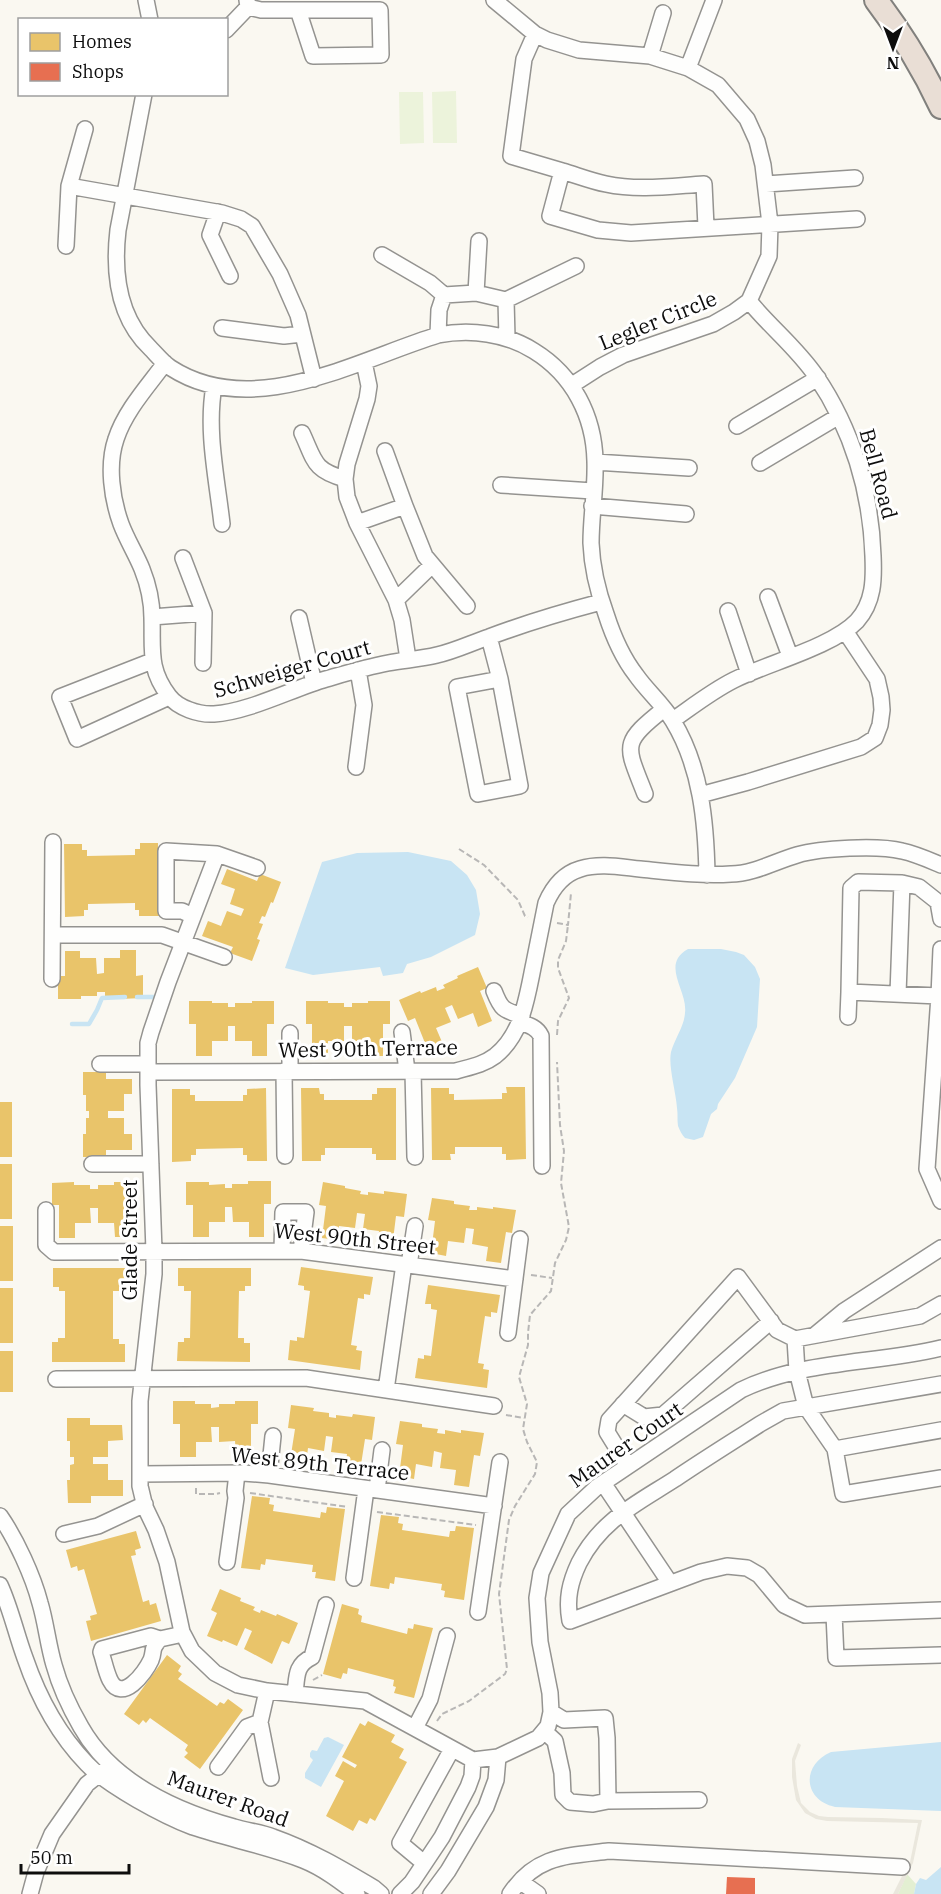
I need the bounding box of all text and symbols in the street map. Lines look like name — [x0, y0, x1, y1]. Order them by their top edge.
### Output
legend — [18, 18, 228, 96]
north arrow — [863, 18, 923, 78]
text: Homes — [72, 30, 132, 53]
text: N — [887, 53, 899, 73]
text: Shops — [72, 60, 124, 83]
street label: Legler Circle — [595, 284, 721, 356]
street label: Bell Road — [853, 425, 905, 522]
street label: Schweiger Court — [210, 632, 373, 704]
street label: West 90th Terrace — [278, 1032, 458, 1064]
street label: Glade Street — [115, 1180, 143, 1300]
street label: West 90th Street — [273, 1216, 437, 1260]
street label: Maurer Court — [563, 1395, 688, 1494]
street label: West 89th Terrace — [229, 1440, 411, 1486]
street label: Maurer Road — [164, 1763, 293, 1833]
scale bar — [21, 1837, 129, 1875]
text: 50 m — [30, 1846, 73, 1869]

